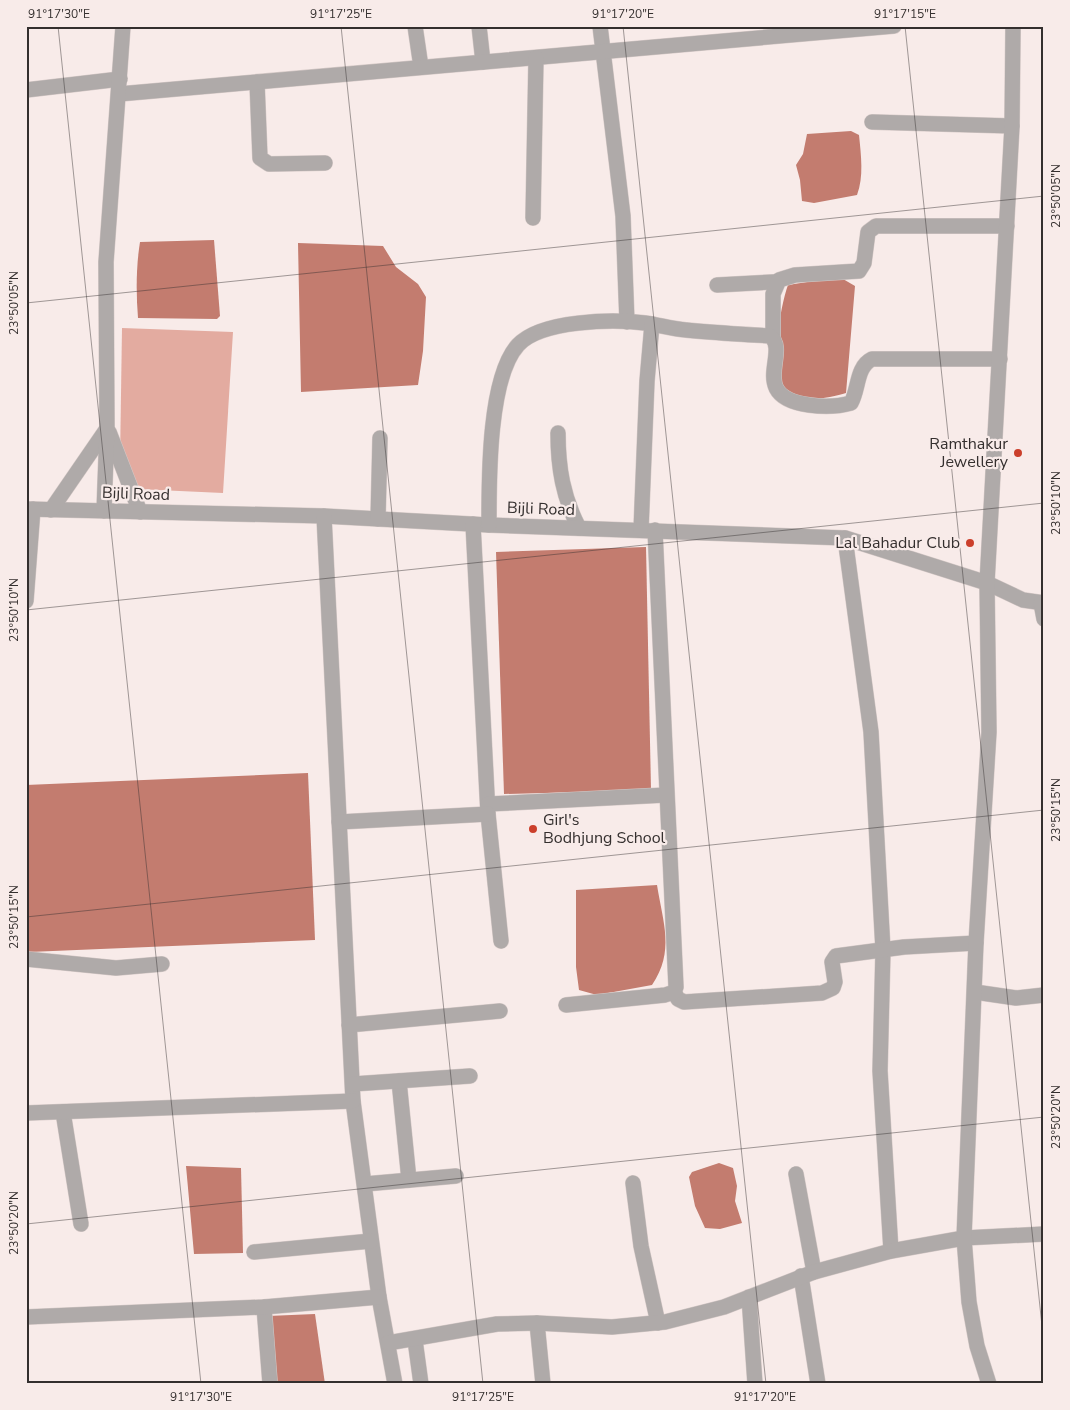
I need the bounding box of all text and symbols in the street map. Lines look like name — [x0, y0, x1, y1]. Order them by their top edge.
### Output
text: 91°17'30"E — [28, 6, 90, 22]
text: 91°17'25"E — [310, 6, 372, 22]
text: 91°17'20"E — [592, 6, 654, 22]
text: 91°17'15"E — [874, 6, 936, 22]
text: 23°50'05"N — [1048, 164, 1064, 228]
text: 23°50'05"N — [6, 271, 22, 335]
place label: Ramthakur Jewellery — [929, 433, 1009, 473]
marker: Ramthakur Jewellery — [1012, 447, 1024, 459]
text: 23°50'10"N — [1048, 471, 1064, 535]
street label: Bijli Road — [102, 482, 170, 506]
street label: Bijli Road — [507, 497, 575, 521]
place label: Lal Bahadur Club — [835, 532, 960, 554]
marker: Lal Bahadur Club — [964, 537, 976, 549]
text: 23°50'10"N — [6, 578, 22, 642]
text: 23°50'15"N — [1048, 778, 1064, 842]
place label: Girl's Bodhjung School — [543, 809, 666, 849]
marker: Girl's Bodhjung School — [527, 823, 539, 835]
text: 23°50'15"N — [6, 885, 22, 949]
text: 23°50'20"N — [1048, 1085, 1064, 1149]
text: 23°50'20"N — [6, 1191, 22, 1255]
text: 91°17'30"E — [170, 1389, 232, 1405]
text: 91°17'25"E — [452, 1389, 514, 1405]
text: 91°17'20"E — [734, 1389, 796, 1405]

